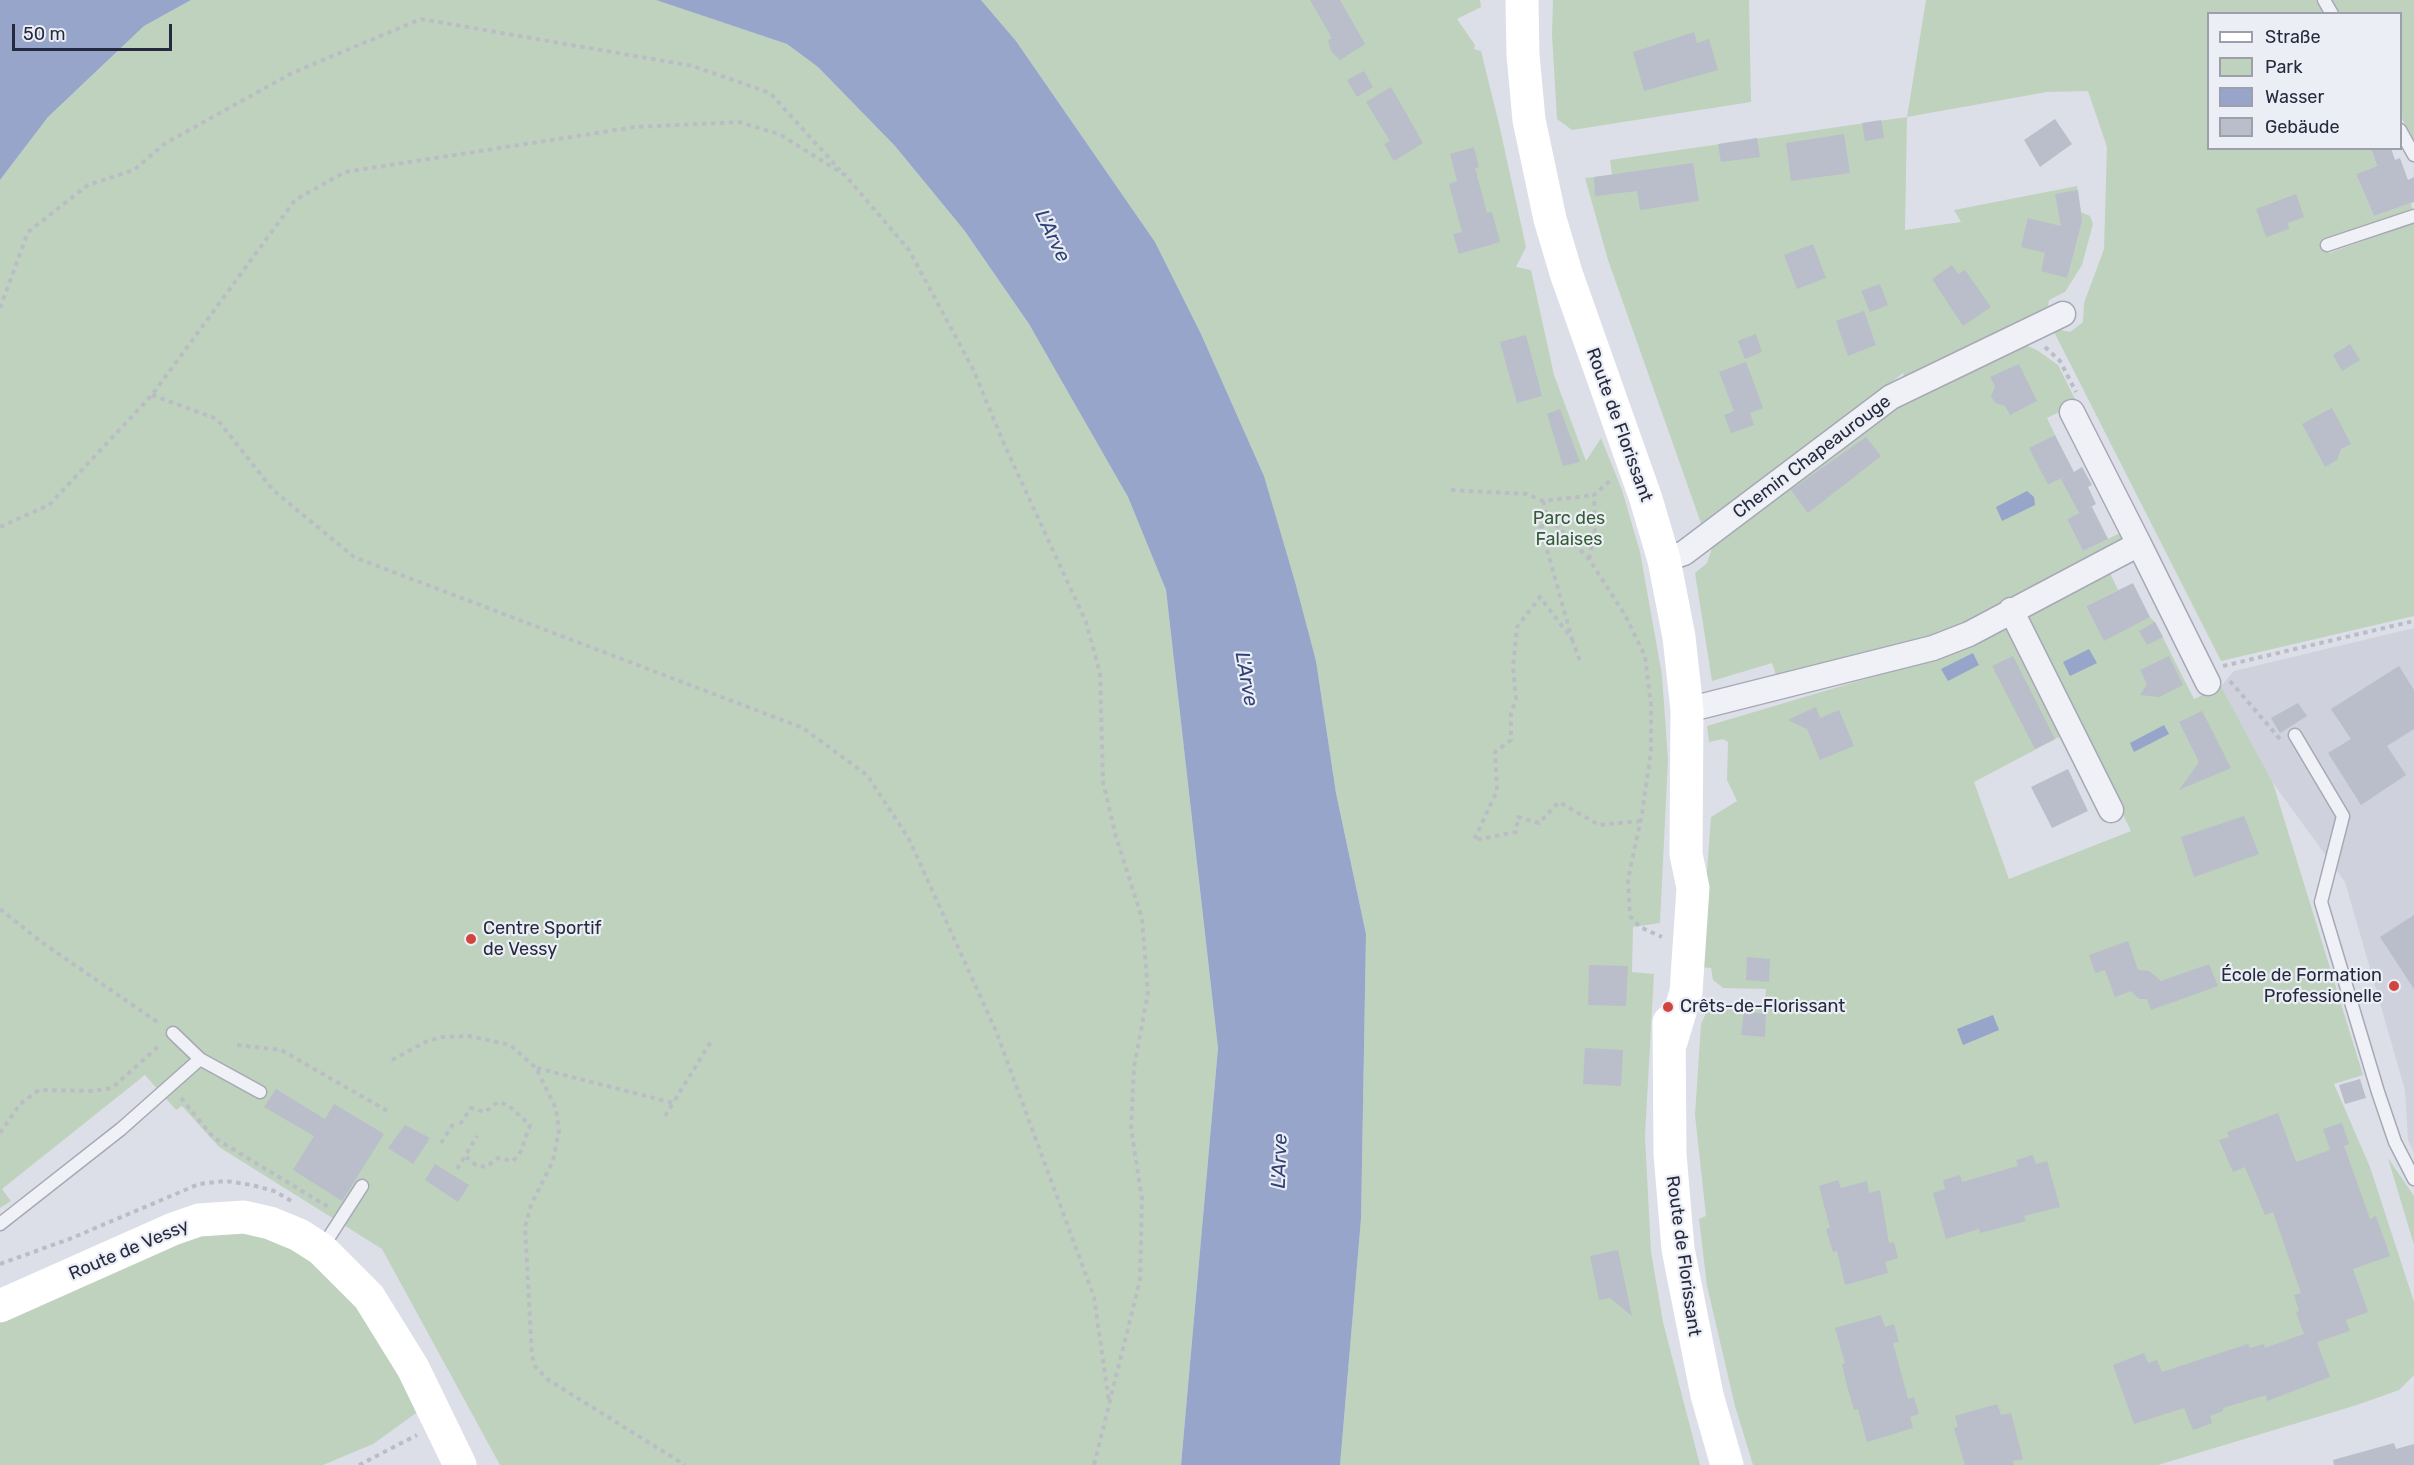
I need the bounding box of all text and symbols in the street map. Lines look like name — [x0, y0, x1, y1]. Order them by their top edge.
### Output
scale bar — [15, 12, 176, 50]
legend — [2207, 12, 2402, 150]
text: 50 m — [23, 23, 66, 45]
text: Straße — [2265, 26, 2321, 48]
text: Park — [2265, 56, 2302, 78]
text: Wasser — [2265, 86, 2324, 108]
text: Gebäude — [2265, 116, 2340, 138]
water label: L'Arve — [1029, 206, 1075, 266]
street label: Route de Florissant — [1581, 345, 1657, 505]
street label: Chemin Chapeaurouge — [1729, 391, 1895, 523]
park label: Parc des Falaises — [1533, 508, 1605, 550]
water label: L'Arve — [1229, 650, 1263, 708]
place label: Centre Sportif de Vessy — [483, 918, 601, 960]
marker: Centre Sportif de Vessy — [464, 932, 478, 946]
place label: École de Formation Professionelle — [2221, 965, 2382, 1008]
marker: École de Formation Professionelle — [2387, 979, 2401, 993]
place label: Crêts-de-Florissant — [1680, 996, 1845, 1018]
marker: Crêts-de-Florissant — [1661, 1000, 1675, 1014]
water label: L'Arve — [1267, 1133, 1293, 1189]
street label: Route de Florissant — [1661, 1174, 1705, 1338]
street label: Route de Vessy — [66, 1215, 192, 1285]

